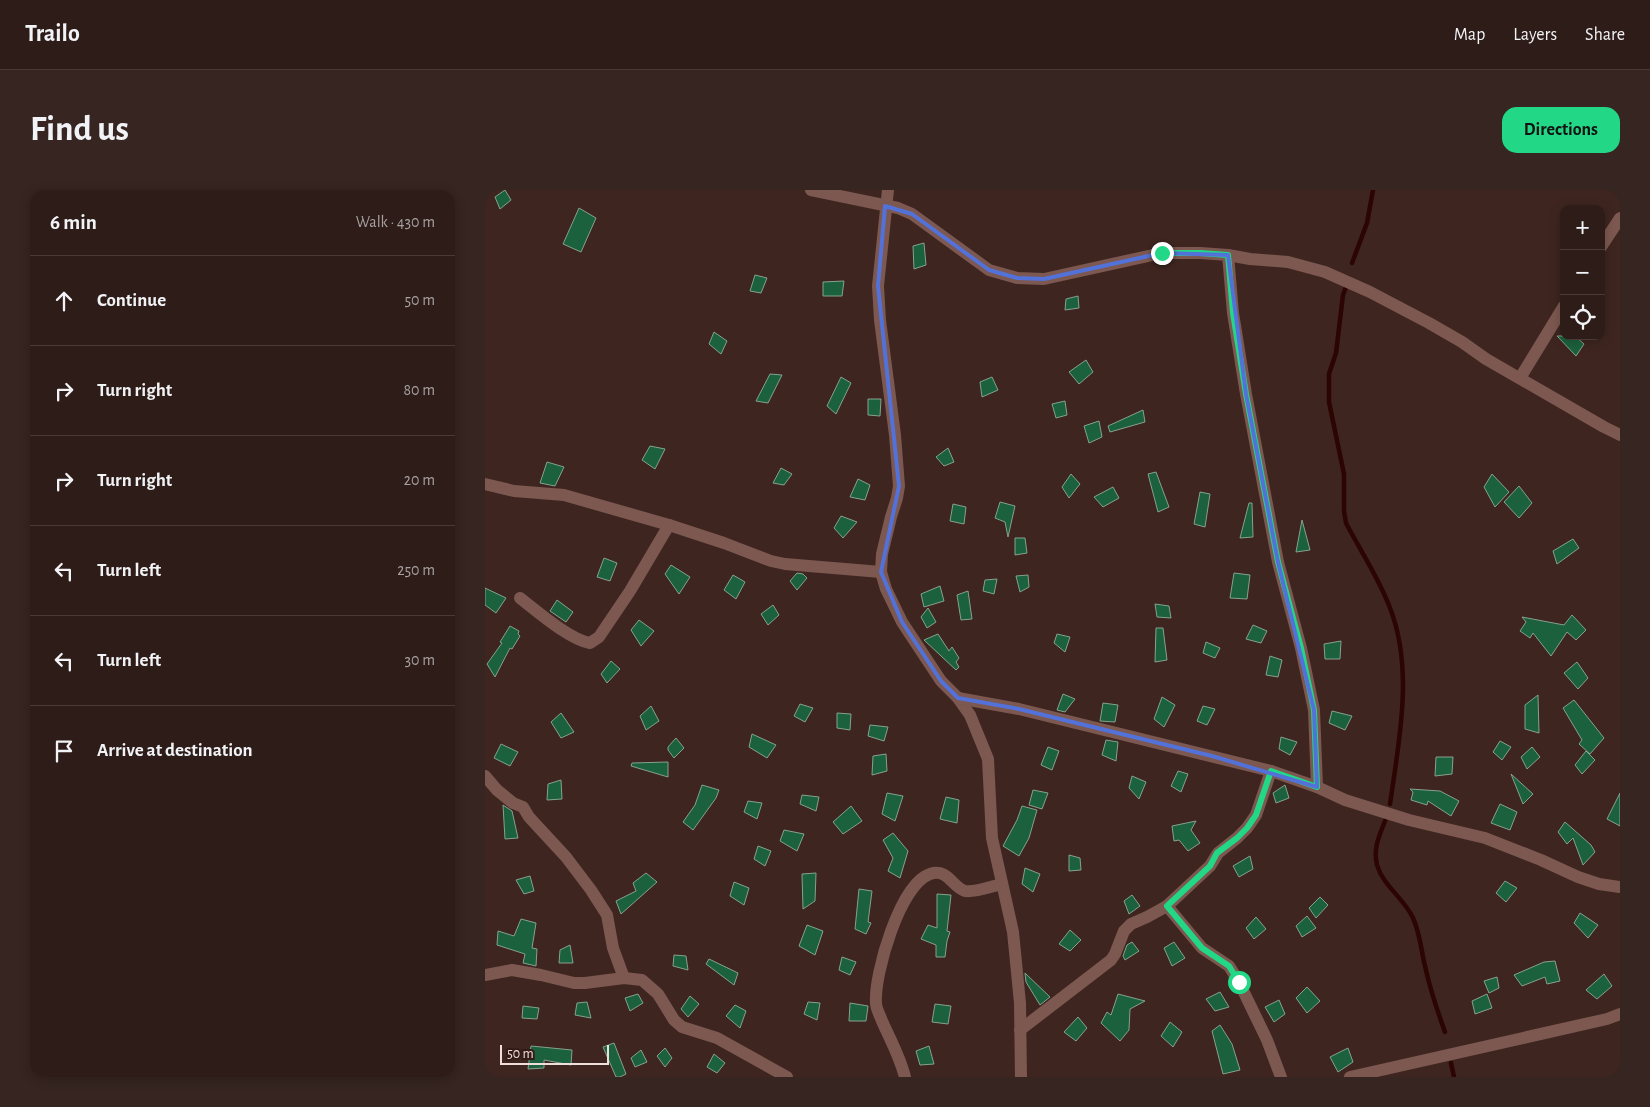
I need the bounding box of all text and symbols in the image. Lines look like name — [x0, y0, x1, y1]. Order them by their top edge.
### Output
text: Trailo — [25, 22, 80, 46]
text: Map — [1454, 26, 1485, 44]
text: Layers — [1513, 26, 1557, 44]
text: Share — [1585, 26, 1625, 44]
button: Directions — [1502, 107, 1620, 153]
text: Find us — [30, 112, 129, 147]
map controls — [1560, 205, 1605, 340]
button: + — [1560, 205, 1605, 250]
text: 6 min — [50, 212, 97, 233]
text: Walk · 430 m — [356, 214, 435, 230]
route end — [1151, 242, 1174, 265]
button: − — [1560, 250, 1605, 295]
icon: ahead — [50, 287, 78, 315]
text: Continue — [97, 291, 166, 310]
text: 50 m — [404, 292, 435, 308]
button: locate — [1560, 295, 1605, 340]
icon: right — [50, 377, 78, 405]
text: Turn right — [97, 381, 172, 400]
text: 80 m — [404, 382, 435, 398]
icon: right — [50, 467, 78, 495]
text: Turn right — [97, 471, 172, 490]
text: 20 m — [404, 472, 435, 488]
icon: left — [50, 557, 78, 585]
text: Turn left — [97, 561, 161, 580]
text: 250 m — [397, 562, 435, 578]
icon: left — [50, 647, 78, 675]
text: Turn left — [97, 651, 161, 670]
text: 30 m — [405, 652, 435, 668]
icon: arrive — [50, 737, 78, 765]
text: Arrive at destination — [97, 741, 253, 760]
route start — [1228, 971, 1251, 994]
scale bar — [500, 1042, 609, 1065]
text: 50 m — [507, 1047, 534, 1061]

